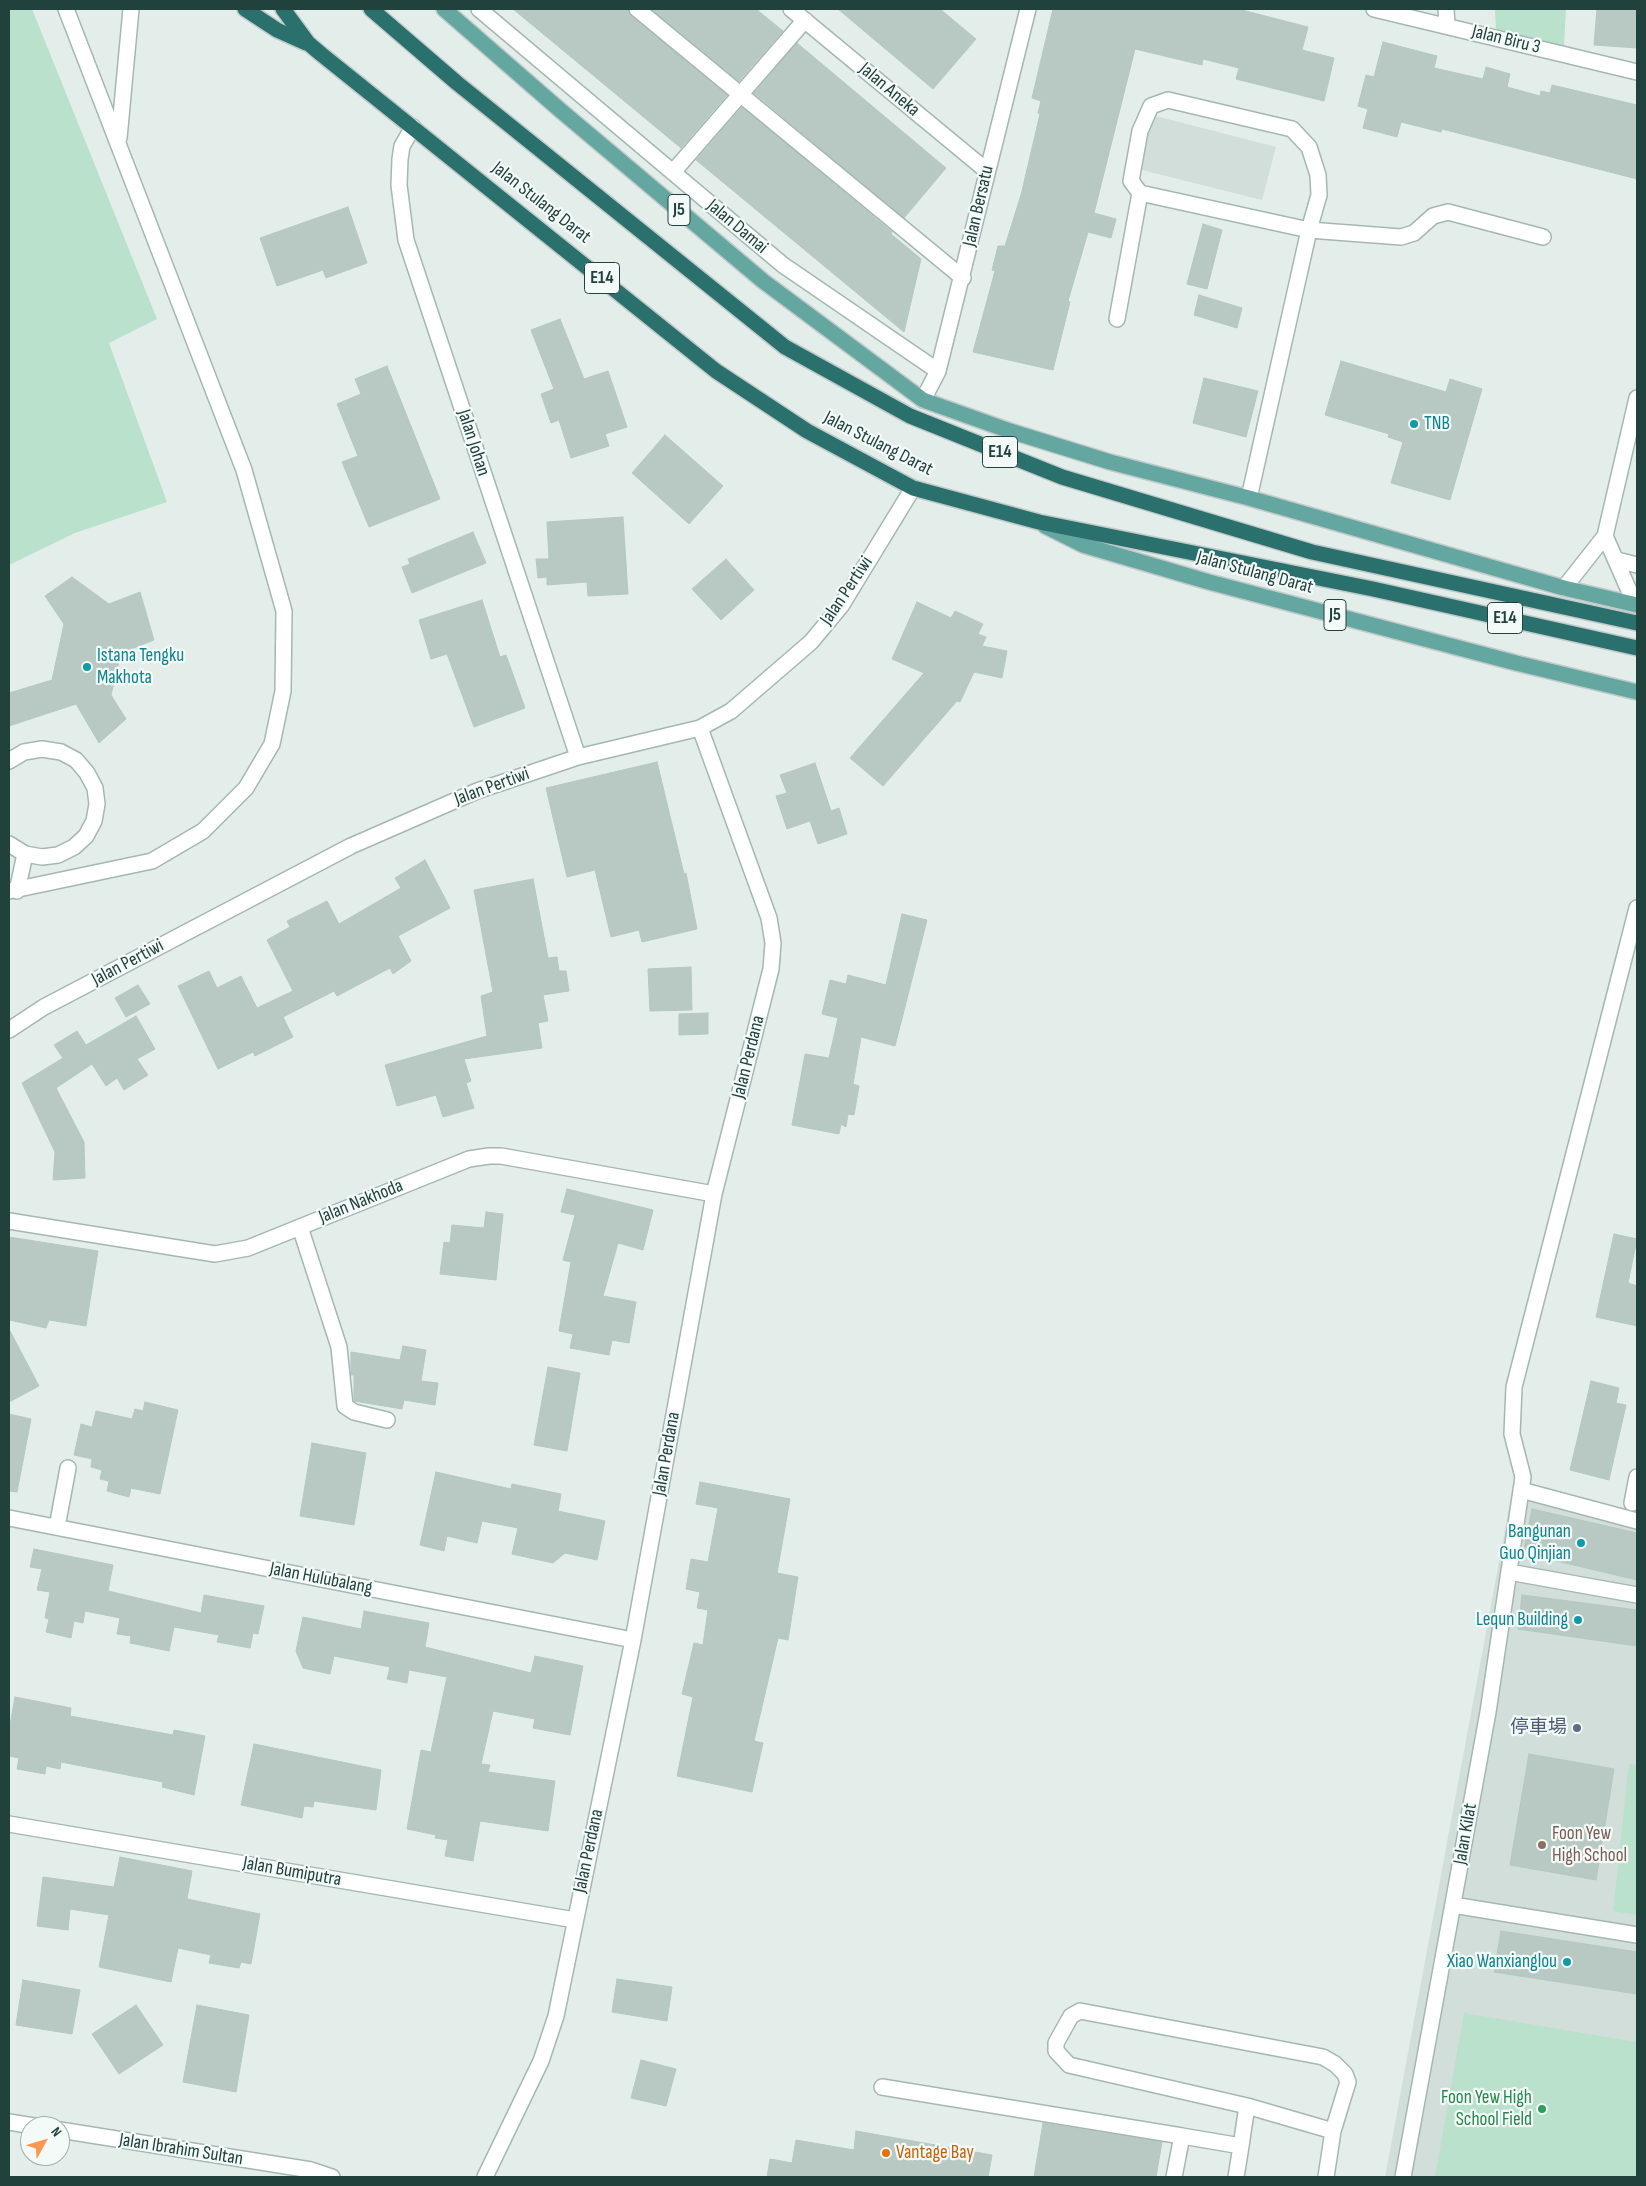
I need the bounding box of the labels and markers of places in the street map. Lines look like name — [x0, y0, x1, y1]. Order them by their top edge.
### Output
place label: TNB — [1424, 413, 1450, 435]
marker: TNB — [1408, 418, 1420, 430]
place label: Istana Tengku Makhota — [97, 645, 184, 689]
marker: Istana Tengku Makhota — [81, 661, 93, 673]
place label: Bangunan Guo Qinjian — [1499, 1521, 1571, 1565]
marker: Bangunan Guo Qinjian — [1575, 1537, 1587, 1549]
place label: Lequn Building — [1476, 1609, 1568, 1631]
marker: Lequn Building — [1572, 1614, 1584, 1626]
place label: 停車場 — [1510, 1717, 1567, 1739]
marker: 停車場 — [1571, 1722, 1583, 1734]
place label: Foon Yew High School — [1552, 1823, 1627, 1867]
marker: Foon Yew High School — [1536, 1839, 1548, 1851]
place label: Xiao Wanxianglou — [1447, 1951, 1557, 1973]
marker: Xiao Wanxianglou — [1561, 1956, 1573, 1968]
place label: Foon Yew High School Field — [1441, 2087, 1532, 2131]
marker: Foon Yew High School Field — [1536, 2103, 1548, 2115]
place label: Vantage Bay — [896, 2142, 974, 2164]
marker: Vantage Bay — [880, 2147, 892, 2159]

